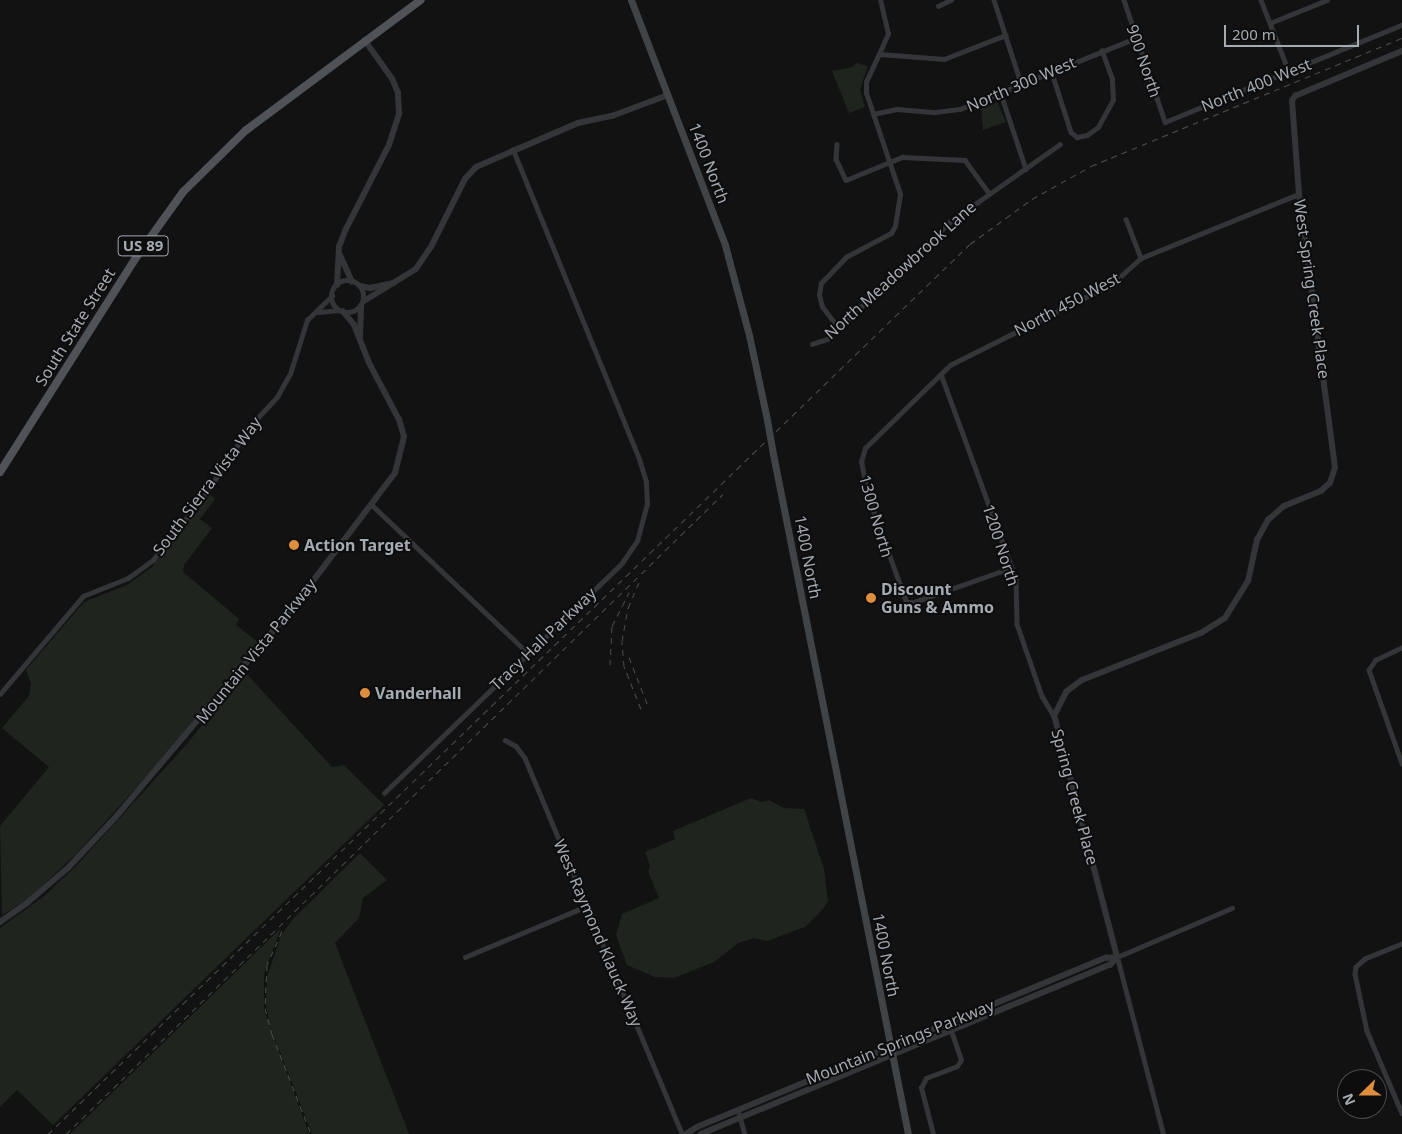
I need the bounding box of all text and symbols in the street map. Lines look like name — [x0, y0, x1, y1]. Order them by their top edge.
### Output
scale bar — [1227, 15, 1362, 47]
street label: 900 North — [1123, 22, 1165, 100]
text: 200 m — [1232, 24, 1276, 44]
street label: North 300 West — [963, 52, 1079, 116]
street label: North 400 West — [1198, 54, 1314, 116]
street label: 1400 North — [685, 120, 733, 206]
street label: North Meadowbrook Lane — [820, 197, 980, 343]
street label: West Spring Creek Place — [1290, 198, 1334, 380]
road number: US 89 — [117, 234, 169, 258]
street label: South State Street — [31, 265, 119, 389]
street label: North 450 West — [1011, 268, 1123, 340]
street label: South Sierra Vista Way — [149, 413, 265, 559]
street label: 1300 North — [855, 473, 897, 559]
street label: 1200 North — [979, 502, 1023, 588]
street label: 1400 North — [790, 514, 826, 600]
place label: Action Target — [304, 535, 411, 555]
marker: Action Target — [288, 539, 300, 551]
street label: Mountain Vista Parkway — [192, 575, 320, 727]
place label: Discount Guns & Ammo — [881, 579, 994, 617]
street label: Tracy Hall Parkway — [486, 583, 600, 695]
marker: Discount Guns & Ammo — [865, 592, 877, 604]
place label: Vanderhall — [375, 683, 461, 703]
marker: Vanderhall — [359, 687, 371, 699]
street label: Spring Creek Place — [1048, 727, 1102, 867]
street label: West Raymond Klauck Way — [550, 836, 646, 1030]
street label: 1400 North — [868, 912, 904, 998]
street label: Mountain Springs Parkway — [803, 995, 997, 1089]
north arrow — [1337, 1069, 1387, 1119]
text: N — [1338, 1091, 1360, 1108]

